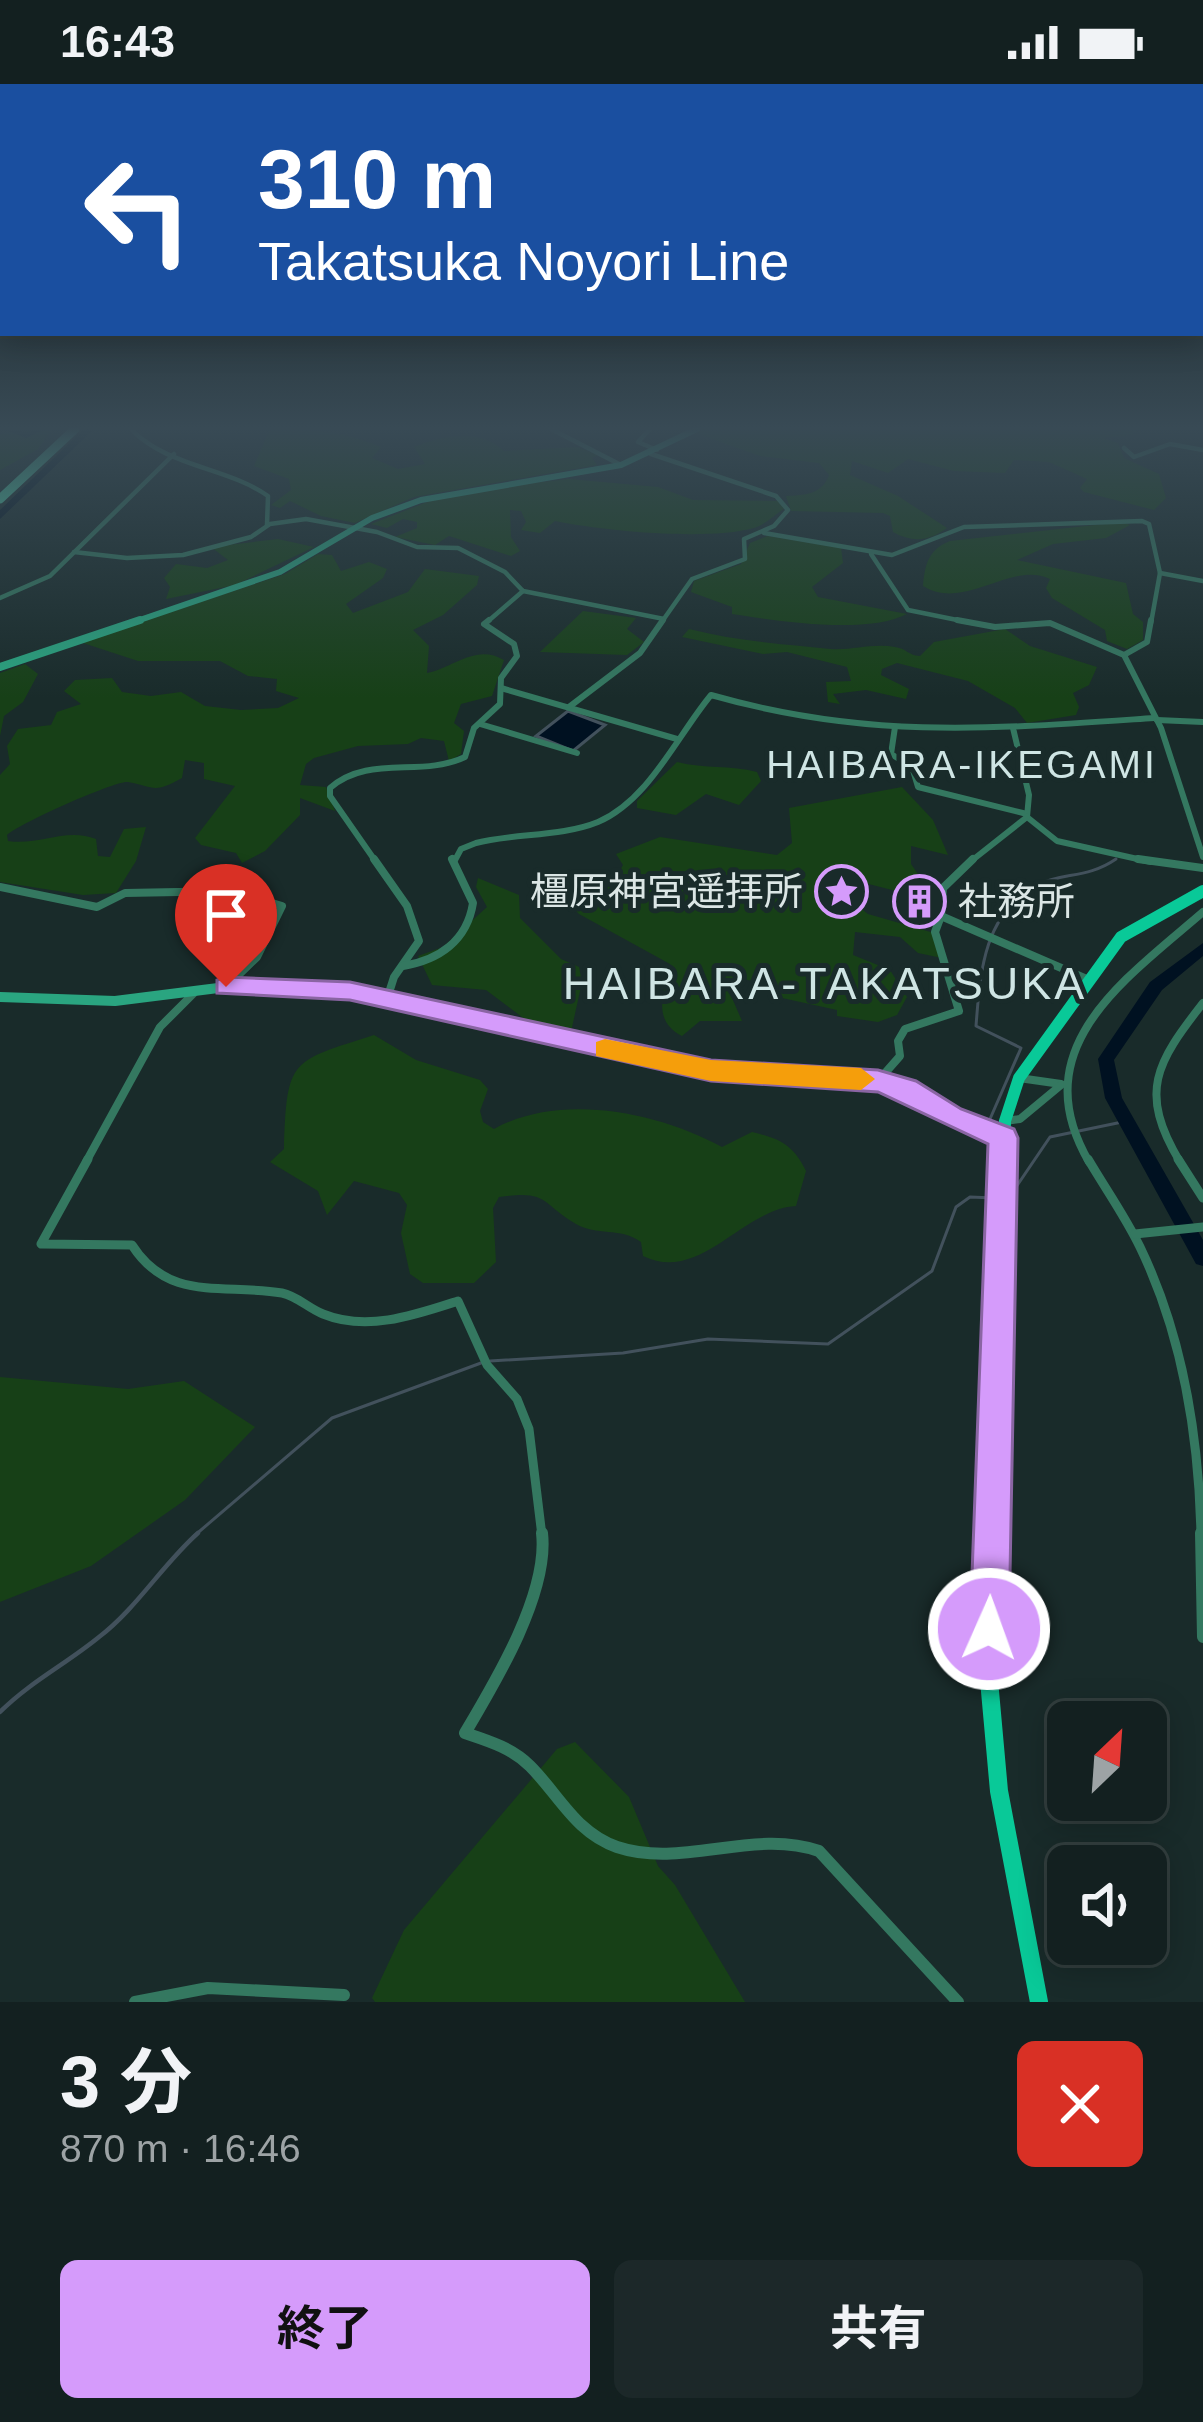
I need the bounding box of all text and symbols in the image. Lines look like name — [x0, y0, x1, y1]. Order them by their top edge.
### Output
text: 16:43 — [60, 16, 175, 67]
icon: left — [60, 132, 216, 288]
text: 310 m — [258, 132, 496, 226]
text: Takatsuka Noyori Line — [258, 231, 789, 291]
district label: HAIBARA-IKEGAMI — [766, 743, 1158, 786]
place icon: 橿原神宮遥拝所 — [814, 863, 870, 919]
pin — [175, 864, 277, 987]
place label: 橿原神宮遥拝所 — [530, 870, 803, 913]
building icon: 社務所 — [891, 873, 947, 929]
place label: 社務所 — [958, 880, 1075, 923]
icon: arrive — [193, 882, 259, 948]
district label: HAIBARA-TAKATSUKA — [563, 958, 1087, 1009]
position arrow — [926, 1566, 1052, 1692]
north arrow — [1047, 1701, 1167, 1821]
map controls — [1047, 1701, 1167, 1965]
button: sound — [1047, 1845, 1167, 1965]
button: close — [1017, 2041, 1143, 2167]
text: 3 分 — [60, 2042, 192, 2122]
text: 870 m · 16:46 — [60, 2127, 301, 2170]
button: 終了 — [60, 2260, 590, 2398]
button: 共有 — [614, 2260, 1143, 2398]

